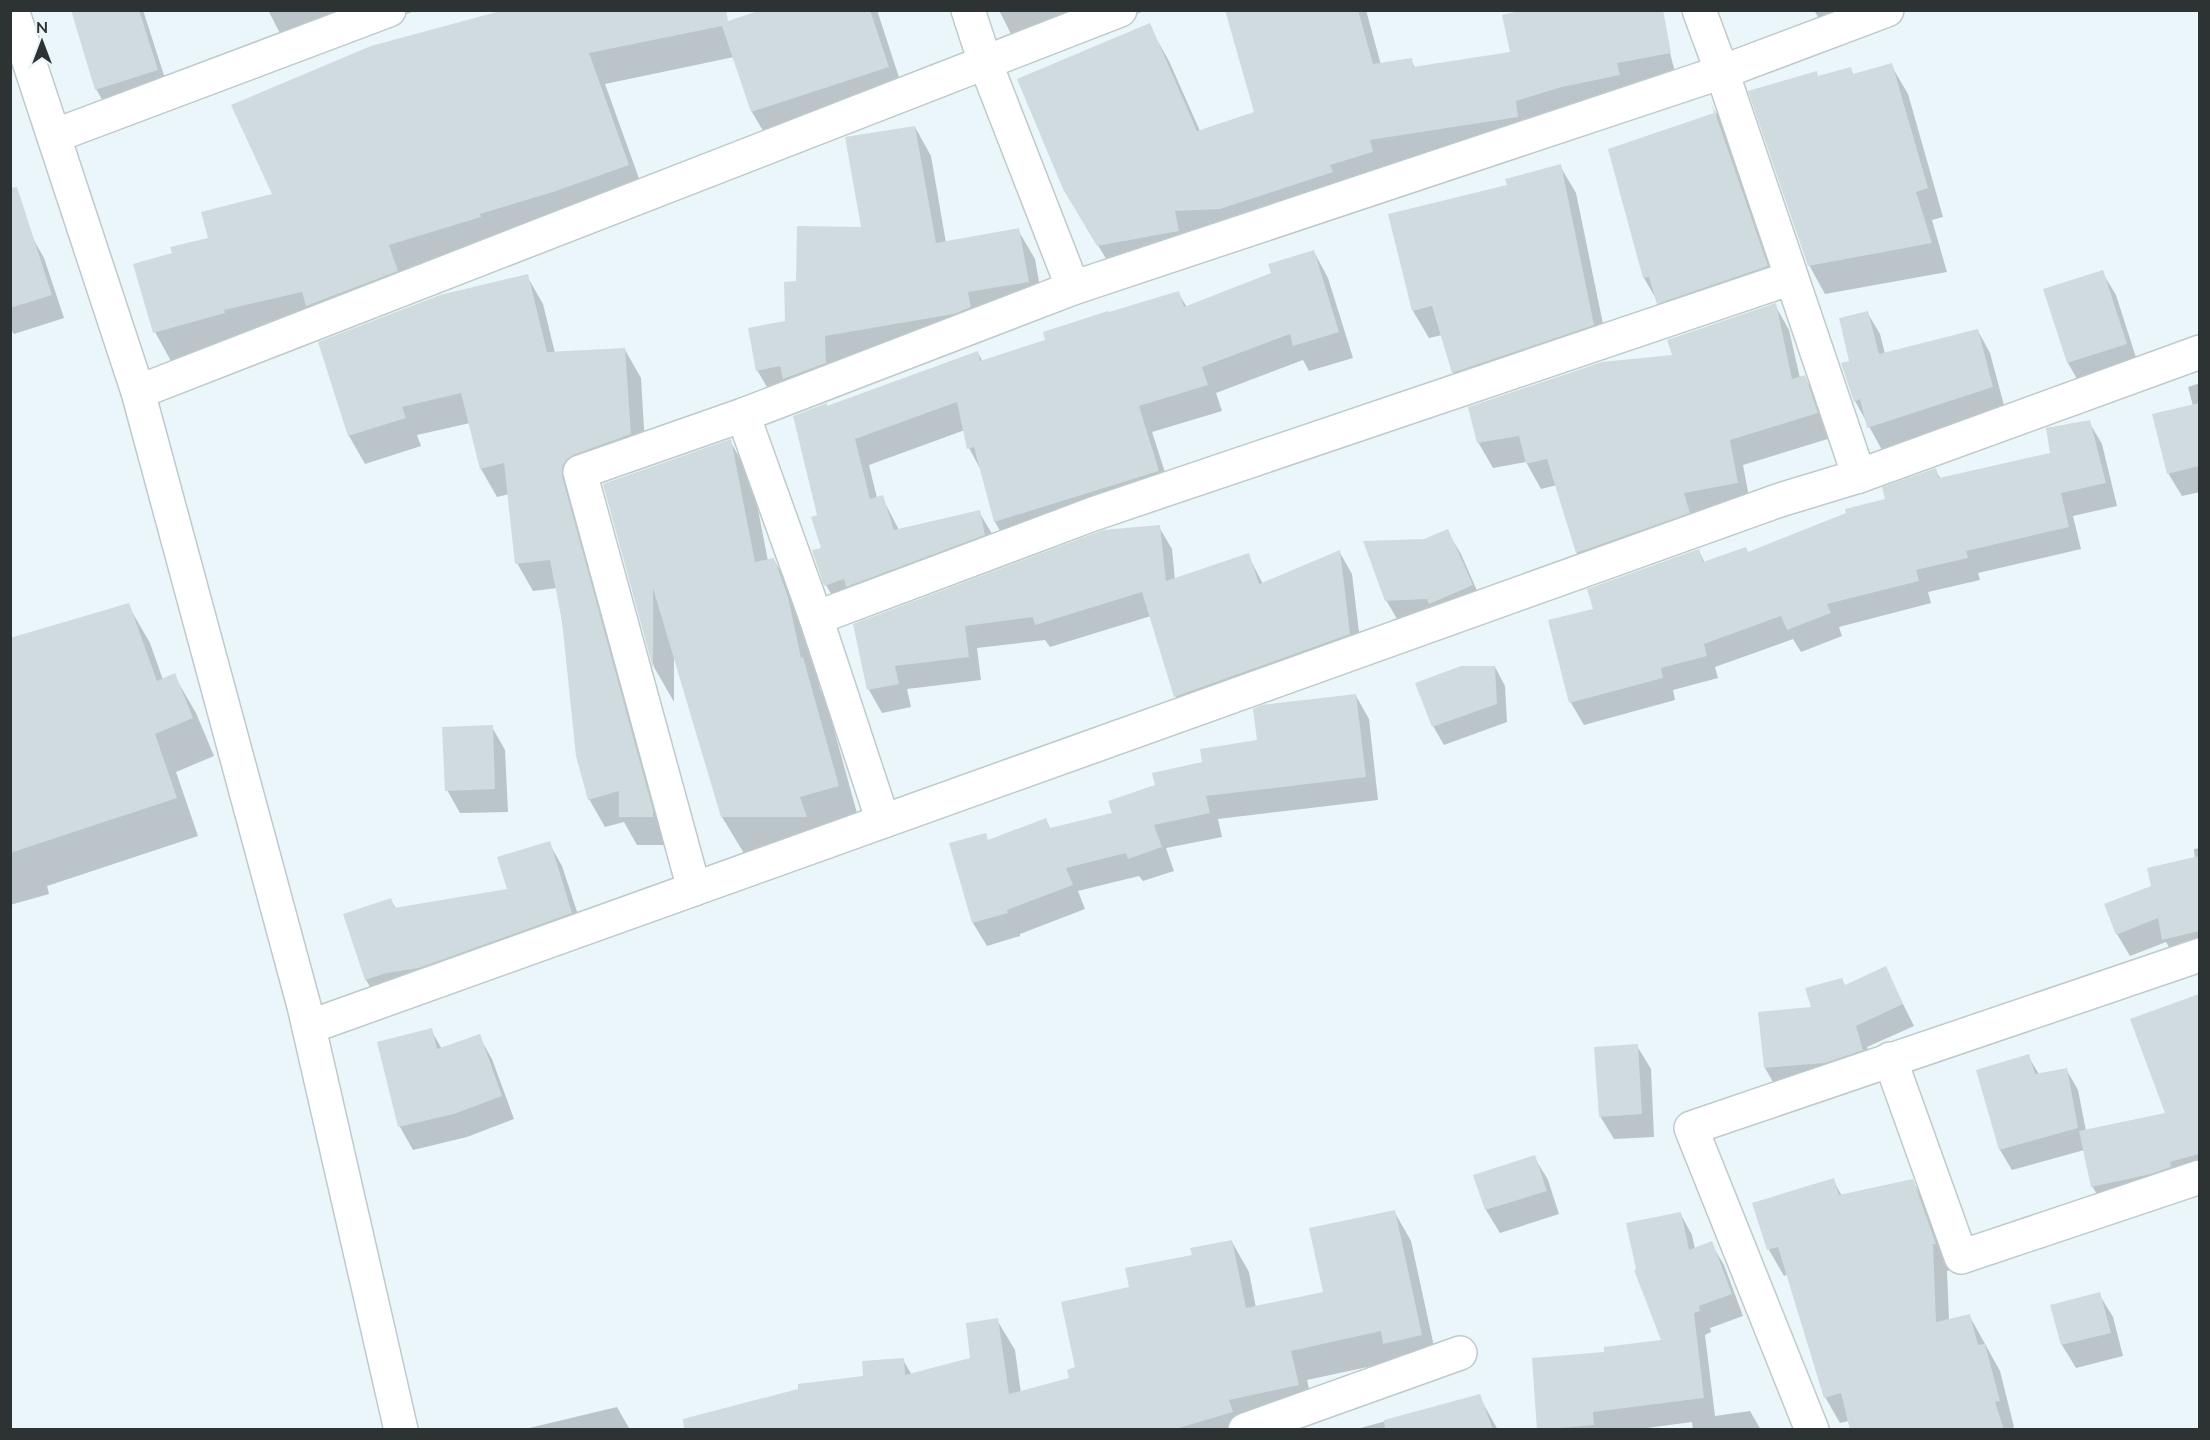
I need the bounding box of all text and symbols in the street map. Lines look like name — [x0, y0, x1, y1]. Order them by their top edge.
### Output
north arrow — [12, 12, 72, 72]
text: N — [36, 17, 48, 37]

